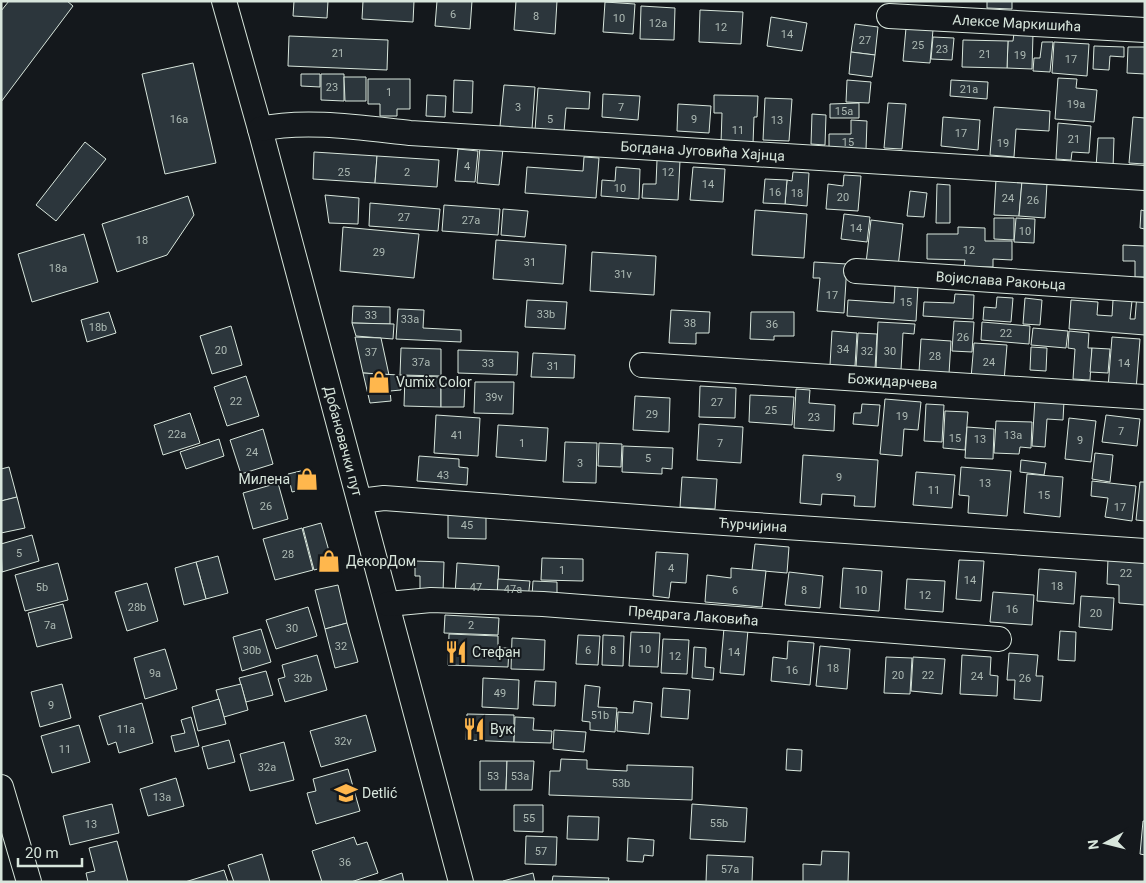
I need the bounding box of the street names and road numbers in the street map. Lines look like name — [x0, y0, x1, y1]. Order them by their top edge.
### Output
street label: Алексе Маркишића — [952, 11, 1082, 34]
street label: Богдана Југовића Хајнца — [620, 138, 785, 164]
street label: Војислава Ракоњца — [935, 268, 1066, 293]
street label: Божидарчева — [847, 370, 938, 392]
street label: Добановачки пут — [321, 384, 366, 498]
street label: Ћурчијина — [718, 515, 788, 535]
street label: Предрага Лаковића — [627, 603, 759, 629]

